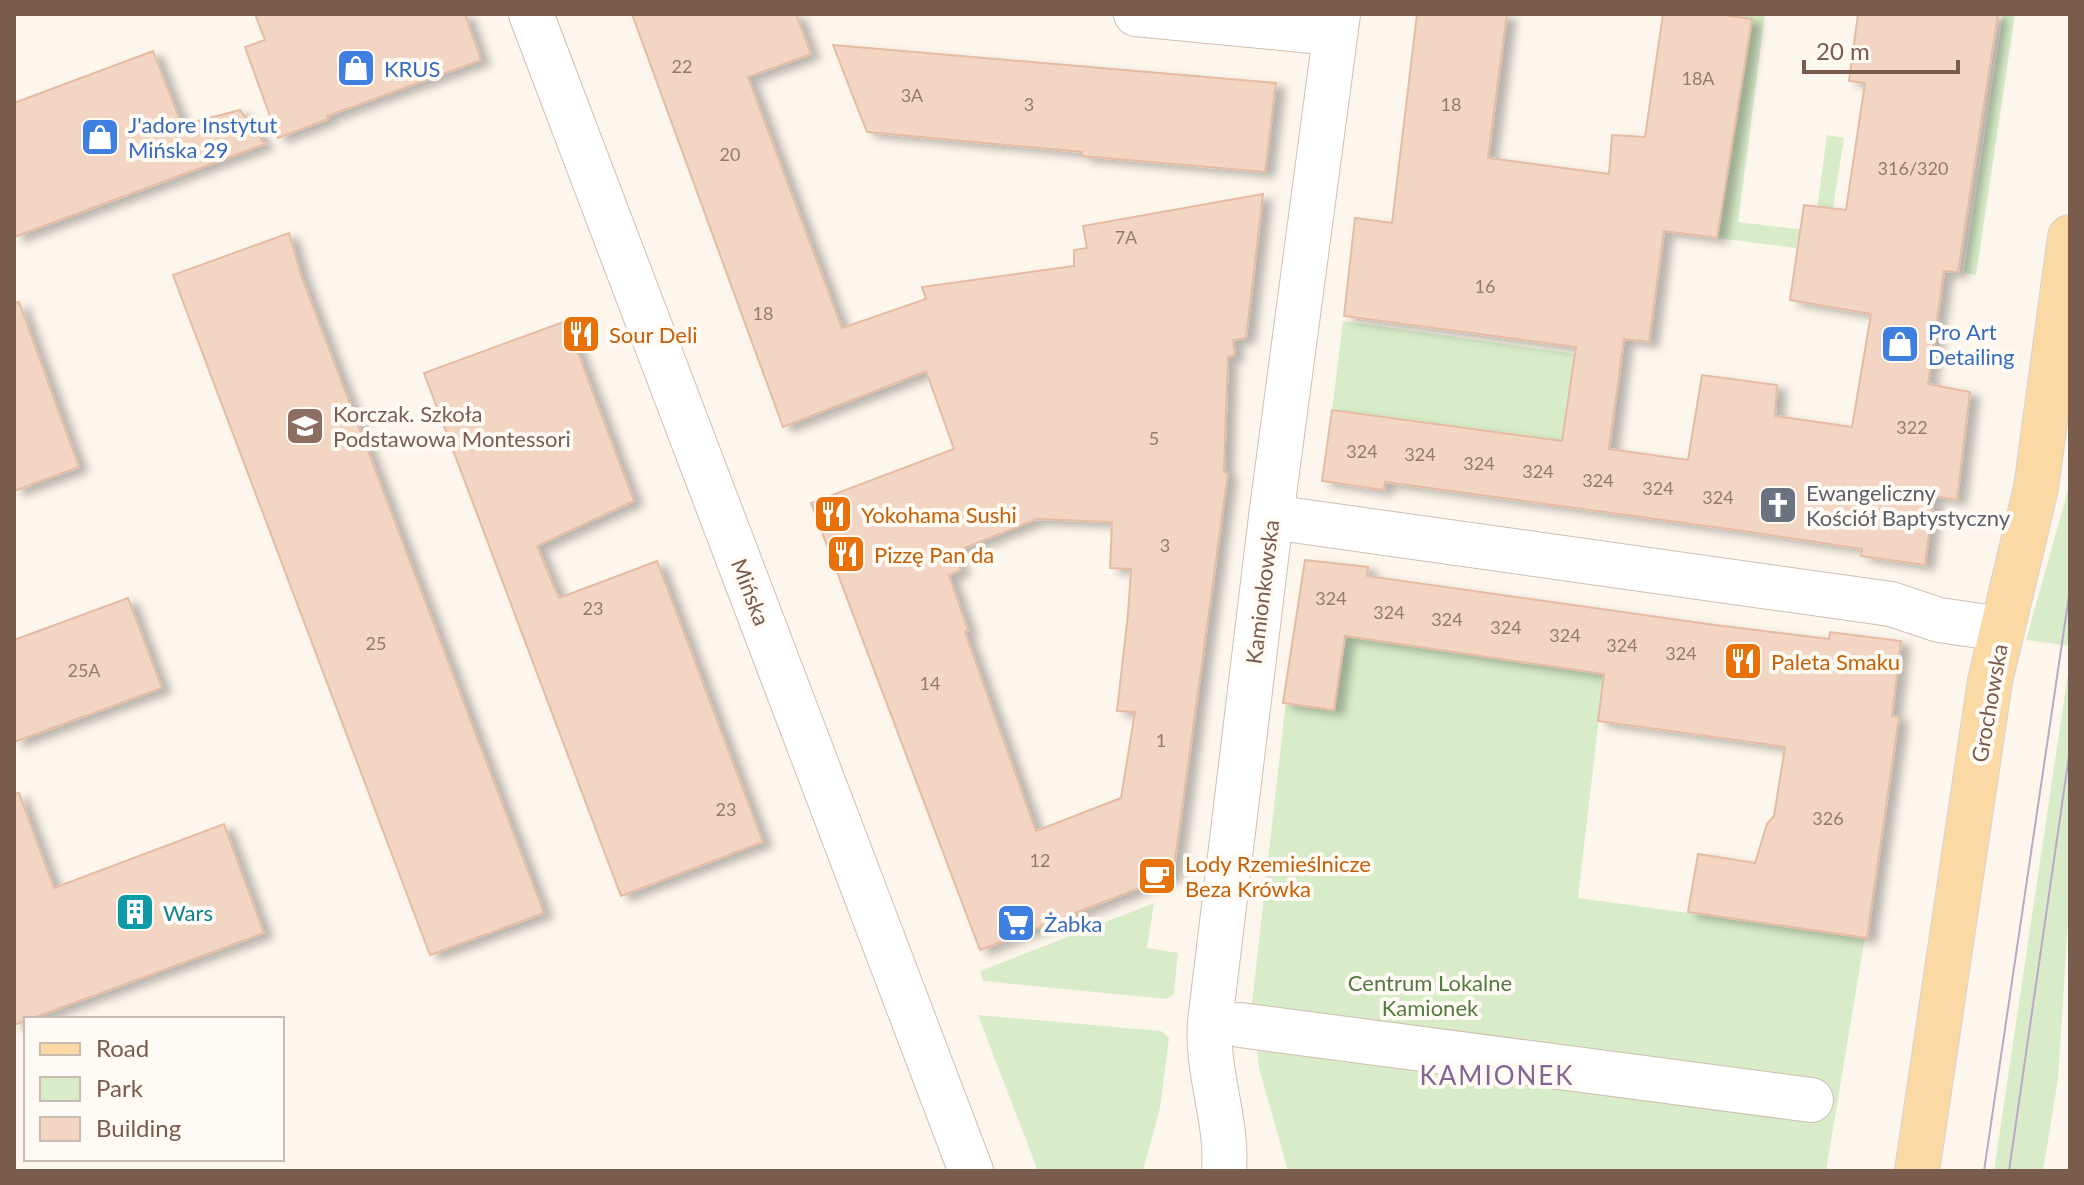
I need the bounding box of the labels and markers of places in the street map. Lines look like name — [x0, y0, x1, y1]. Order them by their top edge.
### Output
shop icon: KRUS — [335, 47, 377, 89]
place label: KRUS — [384, 55, 440, 82]
place label: J'adore Instytut Mińska 29 — [128, 111, 277, 163]
shop icon: J'adore Instytut Mińska 29 — [79, 116, 121, 158]
restaurant icon: Sour Deli — [560, 313, 602, 355]
place label: Pro Art Detailing — [1928, 318, 2014, 370]
place label: Sour Deli — [609, 321, 697, 348]
shop icon: Pro Art Detailing — [1879, 323, 1921, 365]
place label: Korczak. Szkoła Podstawowa Montessori — [333, 400, 571, 452]
school or university icon: Korczak. Szkoła Podstawowa Montessori — [284, 405, 326, 447]
place label: Ewangeliczny Kościół Baptystyczny — [1806, 479, 2011, 531]
church icon: Ewangeliczny Kościół Baptystyczny — [1757, 484, 1799, 526]
restaurant icon: Yokohama Sushi — [812, 493, 854, 535]
place label: Yokohama Sushi — [861, 501, 1017, 528]
restaurant icon: Pizzę Pan da — [825, 533, 867, 575]
place label: Pizzę Pan da — [874, 541, 994, 568]
restaurant icon: Paleta Smaku — [1722, 640, 1764, 682]
place label: Paleta Smaku — [1771, 648, 1900, 675]
place label: Lody Rzemieślnicze Beza Krówka — [1185, 850, 1371, 902]
cafe icon: Lody Rzemieślnicze Beza Krówka — [1136, 855, 1178, 897]
building icon: Wars — [114, 891, 156, 933]
place label: Wars — [163, 899, 213, 926]
supermarket icon: Żabka — [995, 902, 1037, 944]
place label: Żabka — [1044, 910, 1103, 937]

